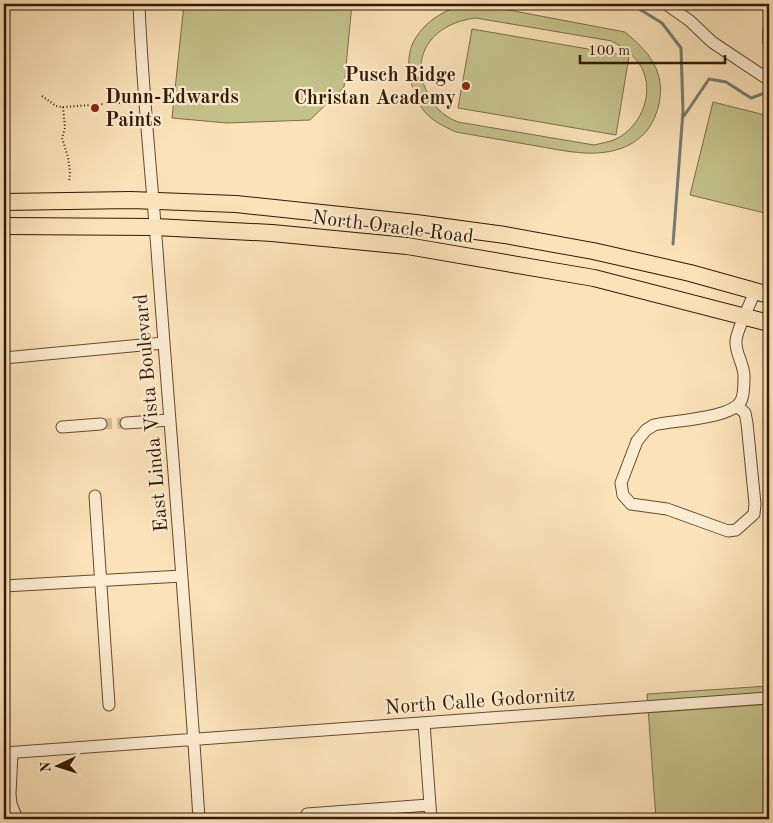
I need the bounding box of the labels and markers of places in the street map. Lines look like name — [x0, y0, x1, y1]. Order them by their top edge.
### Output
place label: Pusch Ridge Christan Academy — [294, 66, 456, 109]
marker: Pusch Ridge Christan Academy — [460, 80, 472, 92]
place label: Dunn-Edwards Paints — [105, 88, 239, 131]
marker: Dunn-Edwards Paints — [89, 102, 101, 114]

